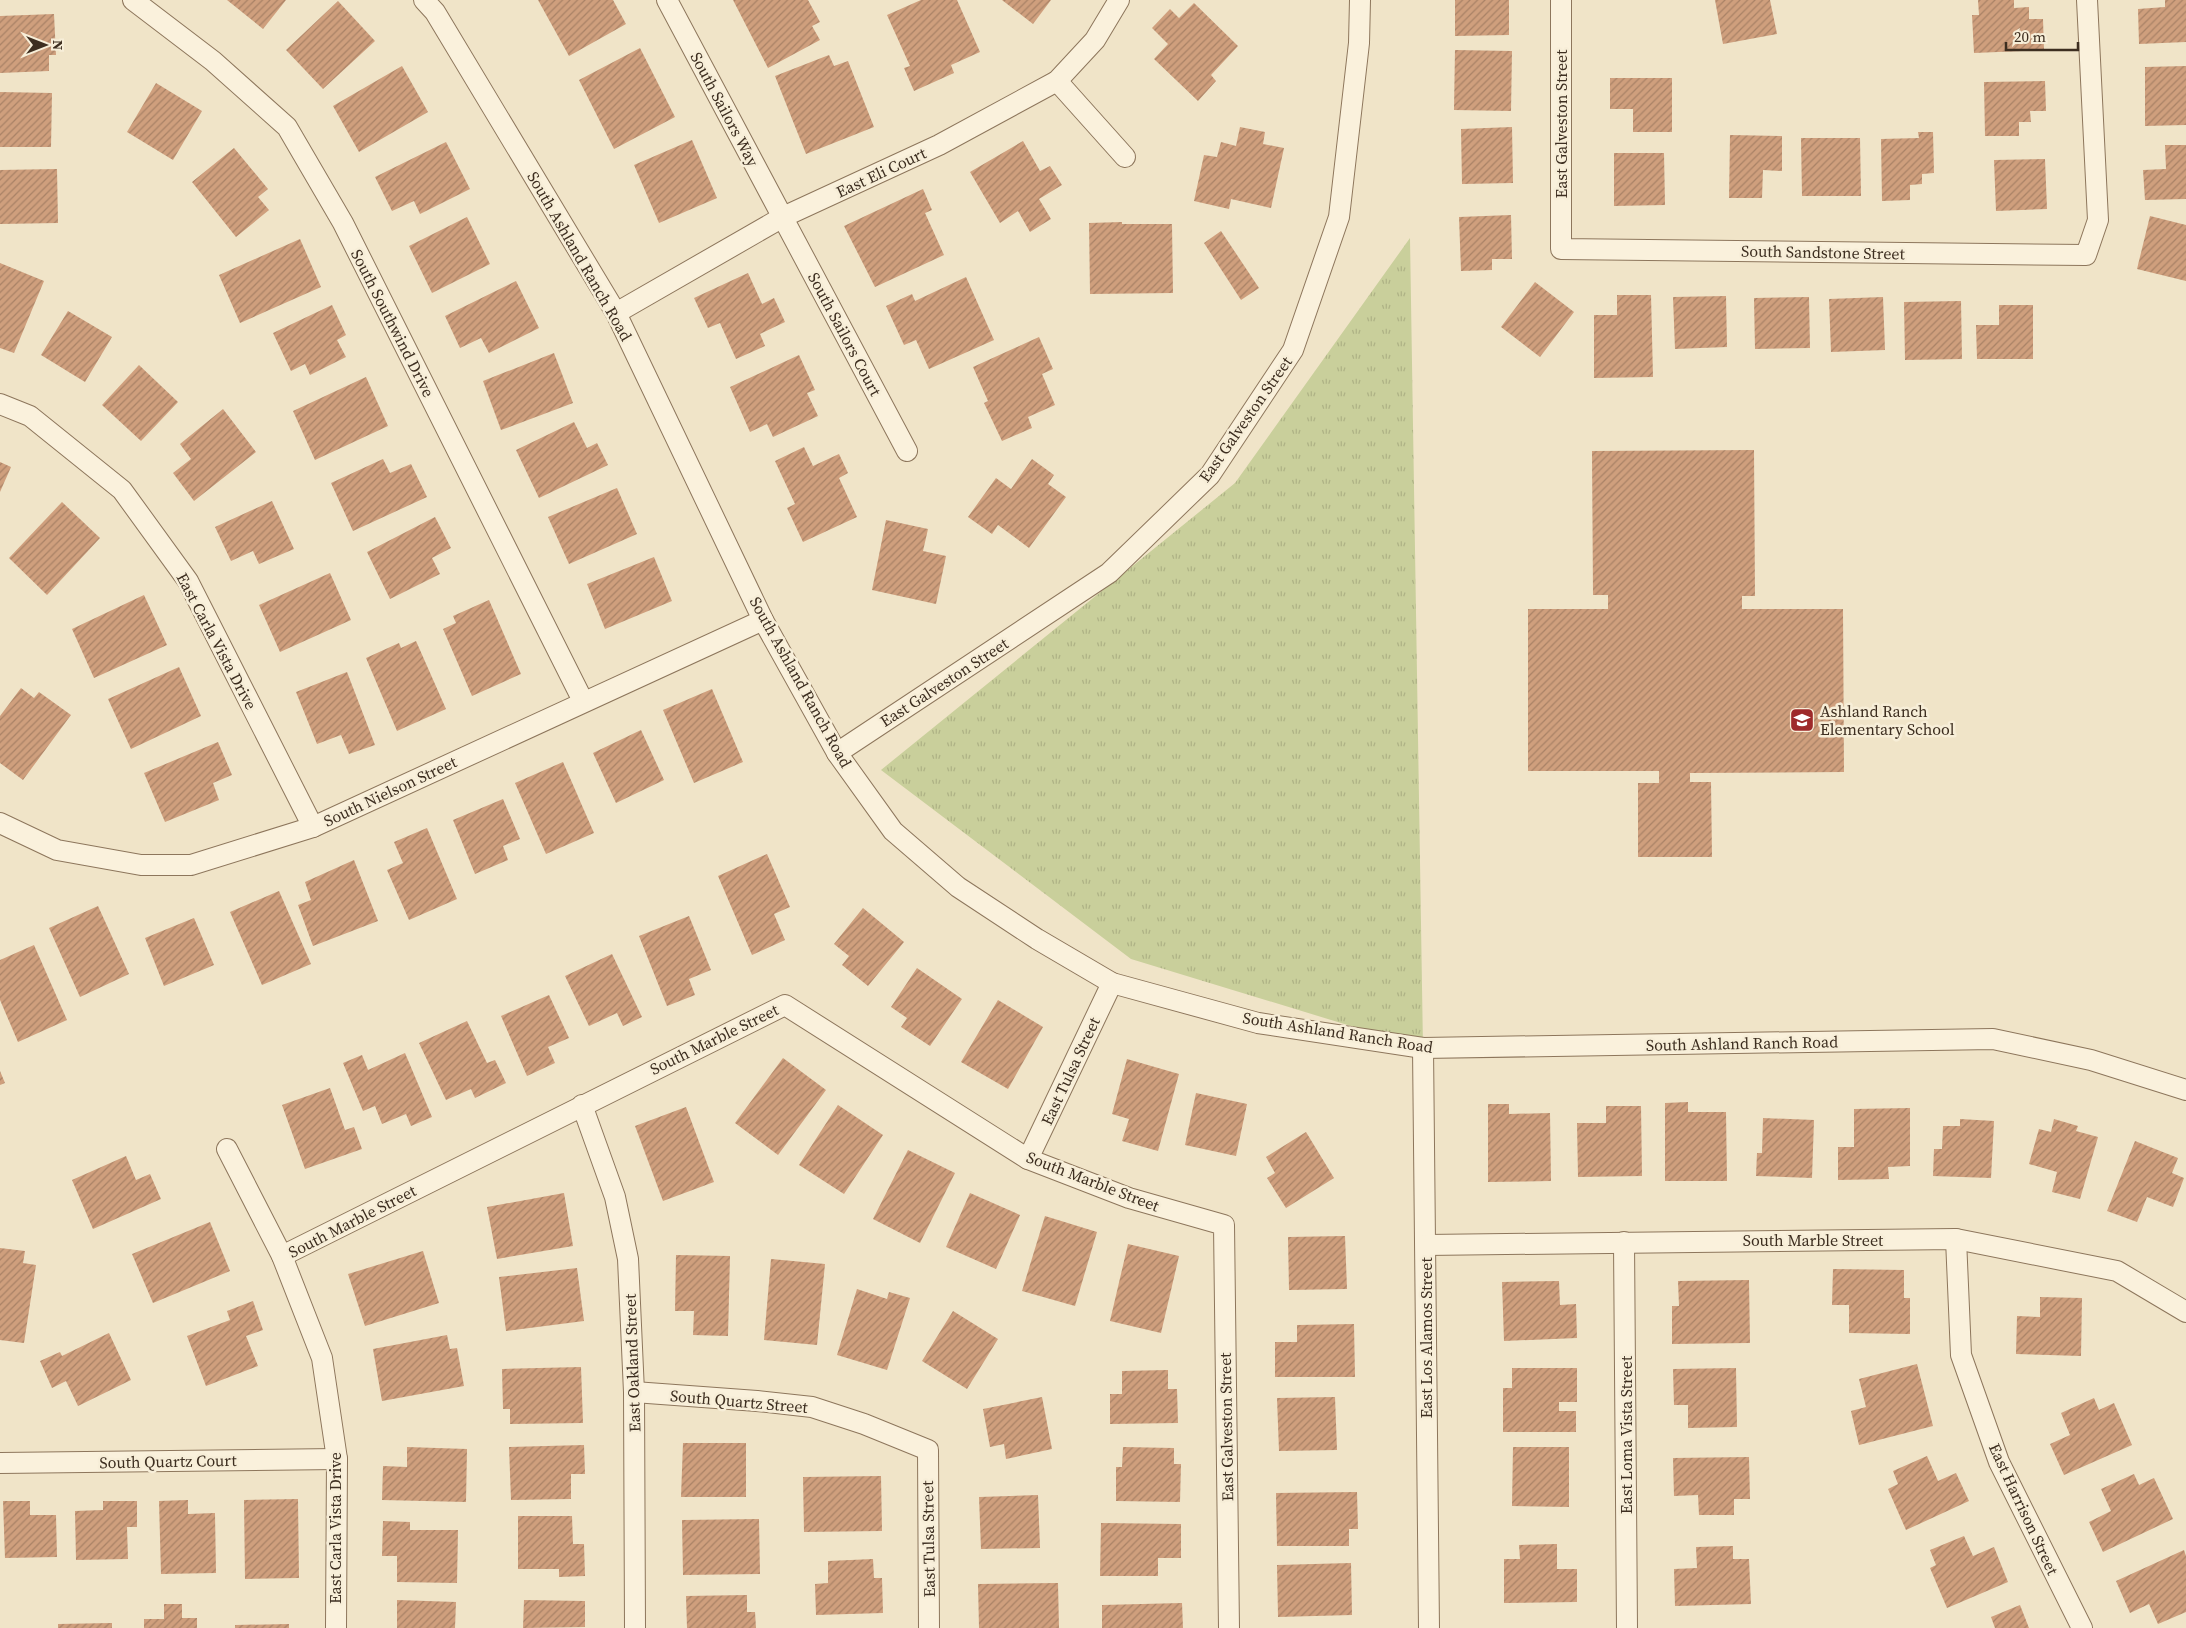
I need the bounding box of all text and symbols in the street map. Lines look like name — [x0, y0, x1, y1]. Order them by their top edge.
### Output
north arrow — [20, 20, 70, 70]
scale bar — [2006, 20, 2078, 52]
text: 20 m — [2014, 26, 2046, 47]
text: N — [48, 40, 68, 50]
street label: South Sailors Way — [686, 48, 765, 171]
street label: East Galveston Street — [1550, 49, 1572, 198]
street label: East Eli Court — [832, 141, 930, 202]
street label: South Ashland Ranch Road — [522, 167, 638, 345]
street label: South Sandstone Street — [1741, 240, 1906, 264]
street label: South Southwind Drive — [346, 245, 440, 401]
street label: South Sailors Court — [803, 268, 887, 400]
street label: East Galveston Street — [1193, 351, 1297, 486]
street label: East Carla Vista Drive — [172, 569, 262, 713]
street label: South Ashland Ranch Road — [745, 593, 857, 771]
street label: East Galveston Street — [876, 632, 1013, 732]
place label: Ashland Ranch Elementary School — [1820, 700, 1955, 740]
school or university icon: Ashland Ranch Elementary School — [1789, 707, 1815, 733]
street label: South Nielson Street — [320, 750, 461, 832]
street label: South Marble Street — [646, 998, 783, 1080]
street label: South Ashland Ranch Road — [1241, 1006, 1435, 1058]
street label: East Tulsa Street — [1035, 1013, 1105, 1129]
street label: South Ashland Ranch Road — [1646, 1030, 1838, 1056]
street label: South Marble Street — [1023, 1146, 1163, 1217]
street label: South Marble Street — [284, 1179, 420, 1263]
street label: South Marble Street — [1743, 1229, 1884, 1251]
street label: East Los Alamos Street — [1415, 1257, 1437, 1419]
street label: East Oakland Street — [619, 1293, 645, 1433]
street label: East Galveston Street — [1214, 1352, 1238, 1502]
street label: East Loma Vista Street — [1615, 1355, 1637, 1514]
street label: South Quartz Street — [669, 1384, 810, 1418]
street label: East Harrison Street — [1984, 1440, 2064, 1579]
street label: South Quartz Court — [99, 1449, 237, 1473]
street label: East Carla Vista Drive — [324, 1452, 346, 1604]
street label: East Tulsa Street — [916, 1480, 940, 1598]

